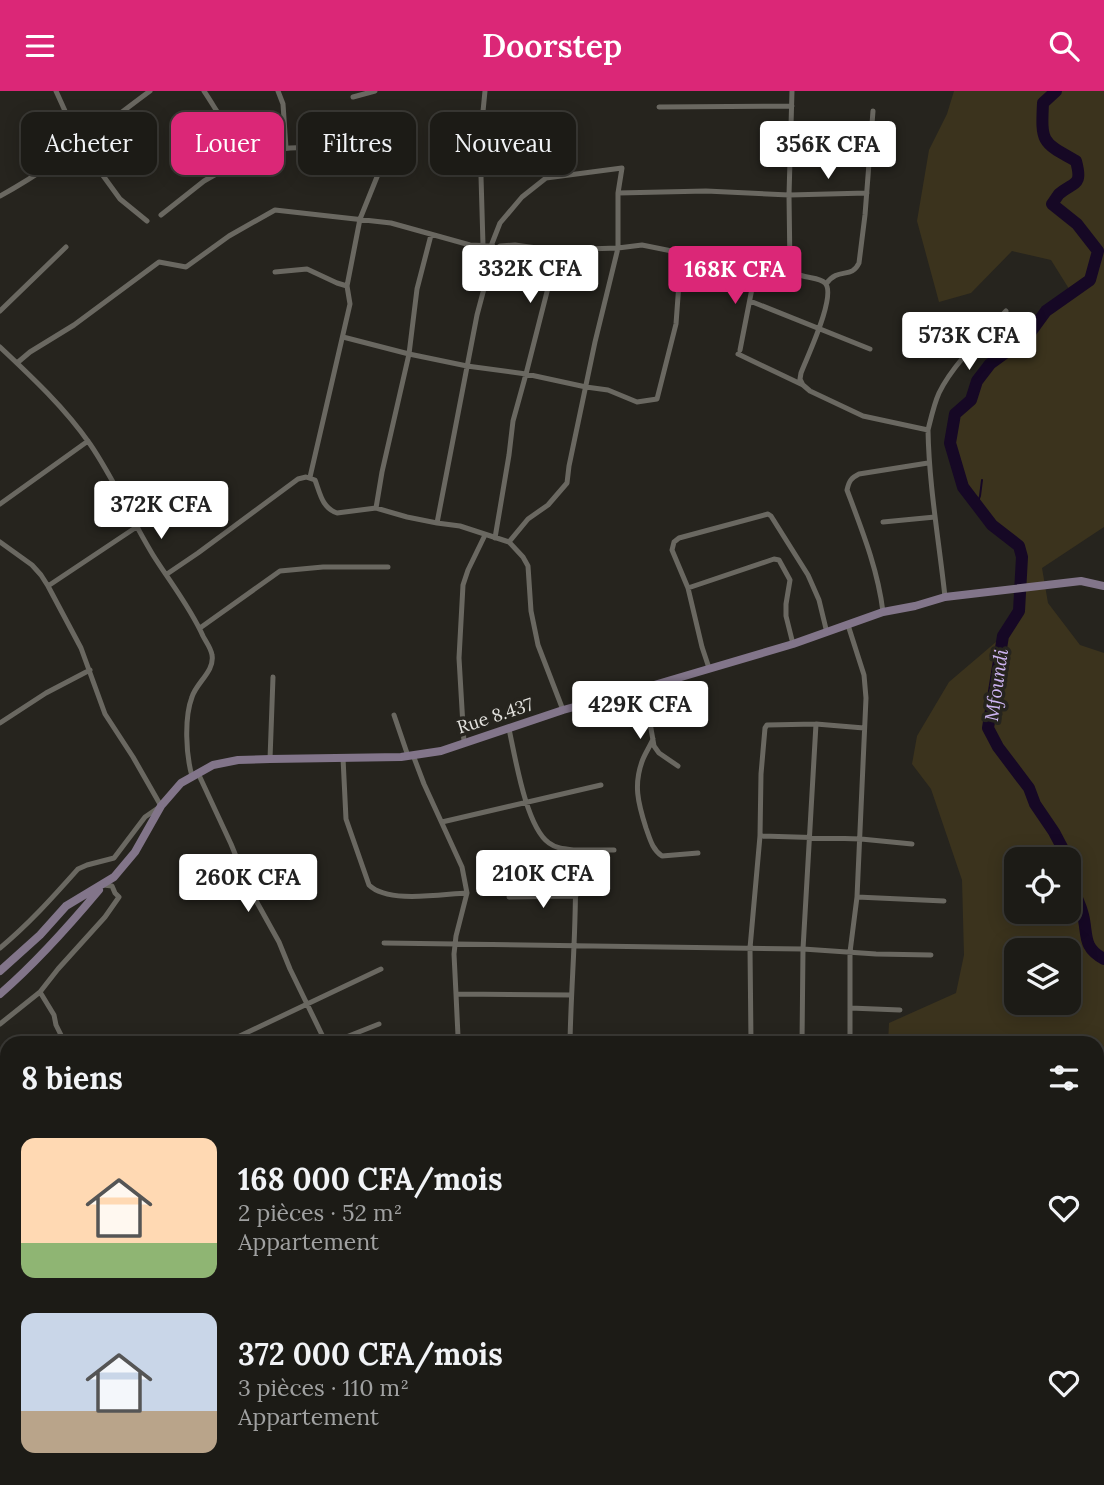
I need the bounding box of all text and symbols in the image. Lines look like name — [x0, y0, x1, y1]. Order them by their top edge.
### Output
text: Doorstep — [482, 25, 622, 66]
icon: menu — [21, 27, 59, 65]
icon: search — [1045, 27, 1083, 65]
chip: Acheter — [21, 112, 157, 175]
chip: Louer — [171, 112, 284, 175]
chip: Filtres — [298, 112, 416, 175]
chip: Nouveau — [430, 112, 576, 175]
pin: 356K CFA — [756, 122, 900, 181]
text: 356K CFA — [776, 129, 880, 158]
pin: 332K CFA — [458, 245, 602, 305]
pin: 168K CFA — [663, 247, 807, 306]
text: 332K CFA — [478, 253, 582, 282]
text: 168K CFA — [684, 254, 786, 283]
pin: 573K CFA — [897, 313, 1041, 372]
text: 573K CFA — [918, 320, 1020, 349]
pin: 372K CFA — [89, 482, 233, 541]
text: 372K CFA — [110, 489, 212, 518]
water label: Mfoundi — [979, 647, 1013, 723]
pin: 429K CFA — [568, 681, 712, 741]
text: 429K CFA — [588, 689, 692, 718]
street label: Rue 8.437 — [454, 692, 536, 739]
map controls — [1004, 847, 1081, 1015]
button: locate — [1004, 847, 1081, 924]
pin: 210K CFA — [471, 851, 615, 910]
pin: 260K CFA — [176, 855, 320, 914]
text: 210K CFA — [492, 858, 594, 887]
text: 260K CFA — [195, 862, 301, 891]
button: layers — [1004, 938, 1081, 1015]
text: 8 biens — [21, 1059, 123, 1097]
icon: filters — [1045, 1059, 1083, 1097]
text: 168 000 CFA/mois — [238, 1160, 502, 1198]
icon: home — [77, 1166, 161, 1250]
icon: heart — [1045, 1189, 1083, 1227]
text: 2 pièces · 52 m² — [238, 1198, 402, 1227]
text: Appartement — [238, 1227, 379, 1256]
text: 372 000 CFA/mois — [238, 1335, 503, 1373]
icon: home — [77, 1341, 161, 1425]
icon: heart — [1045, 1364, 1083, 1402]
text: 3 pièces · 110 m² — [238, 1373, 409, 1402]
text: Appartement — [238, 1402, 379, 1431]

